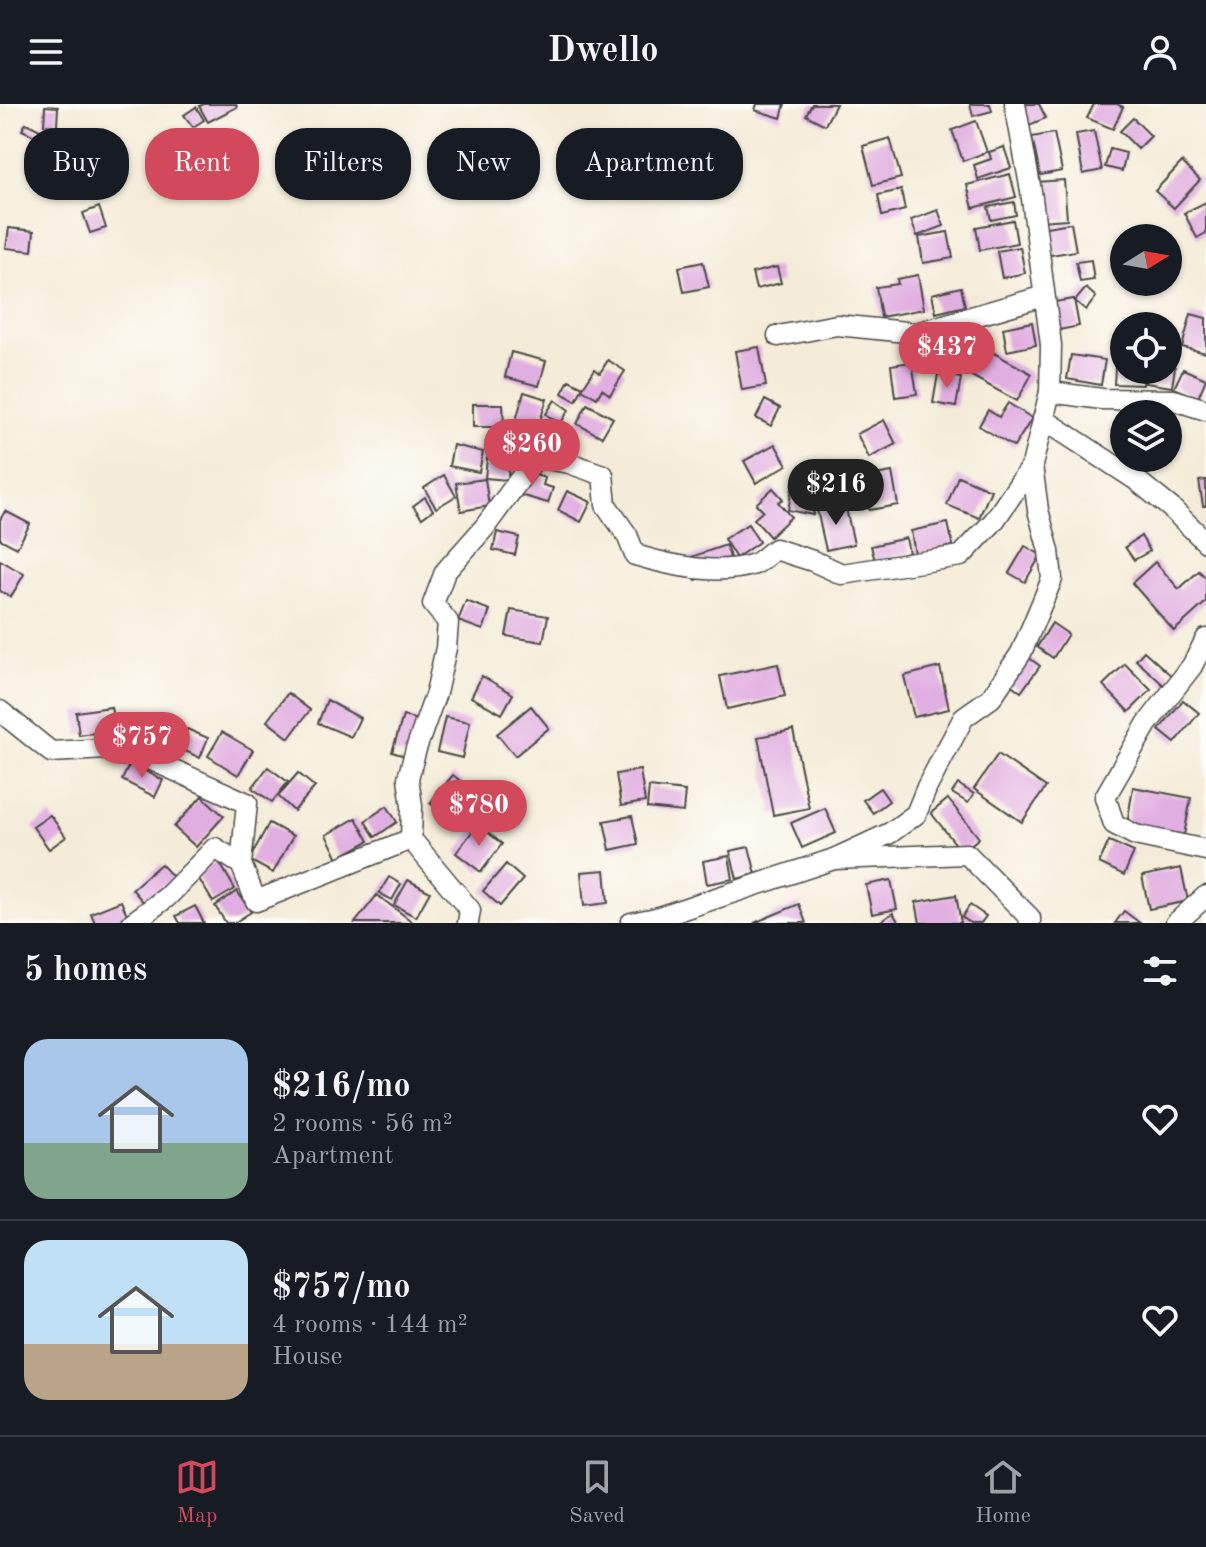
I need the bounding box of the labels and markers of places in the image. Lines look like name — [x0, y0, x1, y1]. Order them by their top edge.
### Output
pin: $437 — [900, 322, 994, 390]
pin: $260 — [485, 419, 579, 487]
pin: $216 — [789, 459, 883, 527]
pin: $757 — [95, 712, 189, 780]
pin: $780 — [432, 780, 526, 848]

